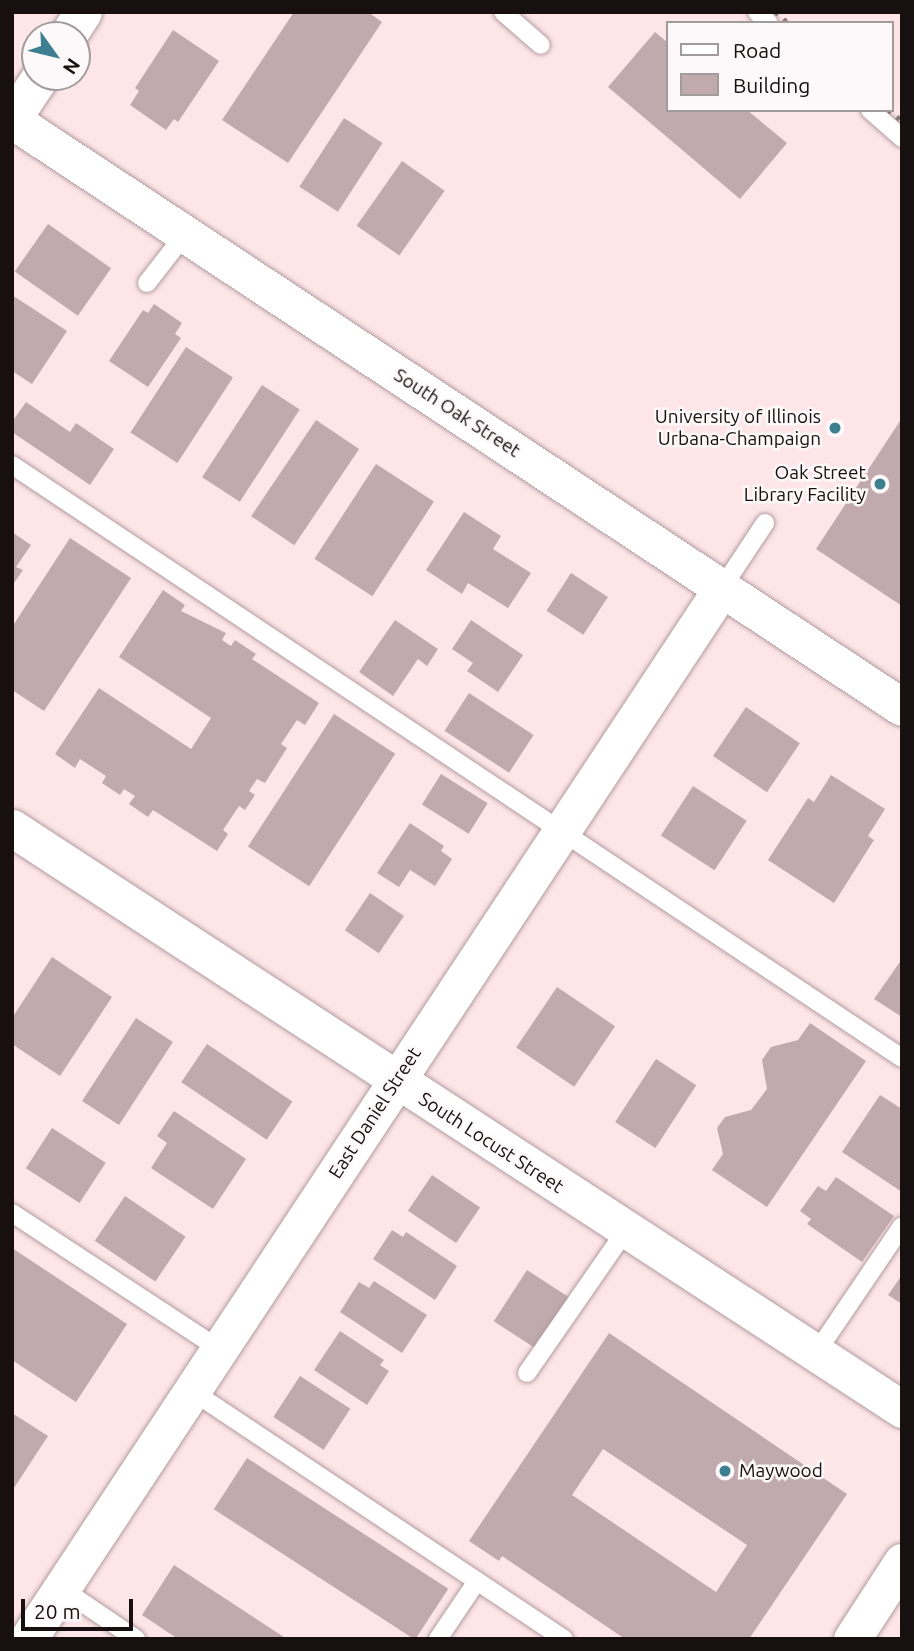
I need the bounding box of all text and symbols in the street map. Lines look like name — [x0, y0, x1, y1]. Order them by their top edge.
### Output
north arrow — [21, 21, 91, 91]
legend — [666, 21, 893, 112]
text: Road — [733, 38, 781, 62]
text: N — [59, 55, 85, 79]
text: Building — [733, 73, 810, 97]
street label: South Oak Street — [390, 364, 524, 462]
place label: University of Illinois Urbana-Champaign — [655, 406, 821, 450]
marker: University of Illinois Urbana-Champaign — [827, 420, 843, 436]
place label: Oak Street Library Facility — [744, 462, 866, 506]
marker: Oak Street Library Facility — [872, 476, 888, 492]
street label: East Daniel Street — [324, 1043, 426, 1183]
street label: South Locust Street — [414, 1088, 568, 1198]
place label: Maywood — [739, 1460, 823, 1482]
marker: Maywood — [717, 1463, 733, 1479]
scale bar — [24, 1584, 136, 1628]
text: 20 m — [34, 1599, 81, 1623]

